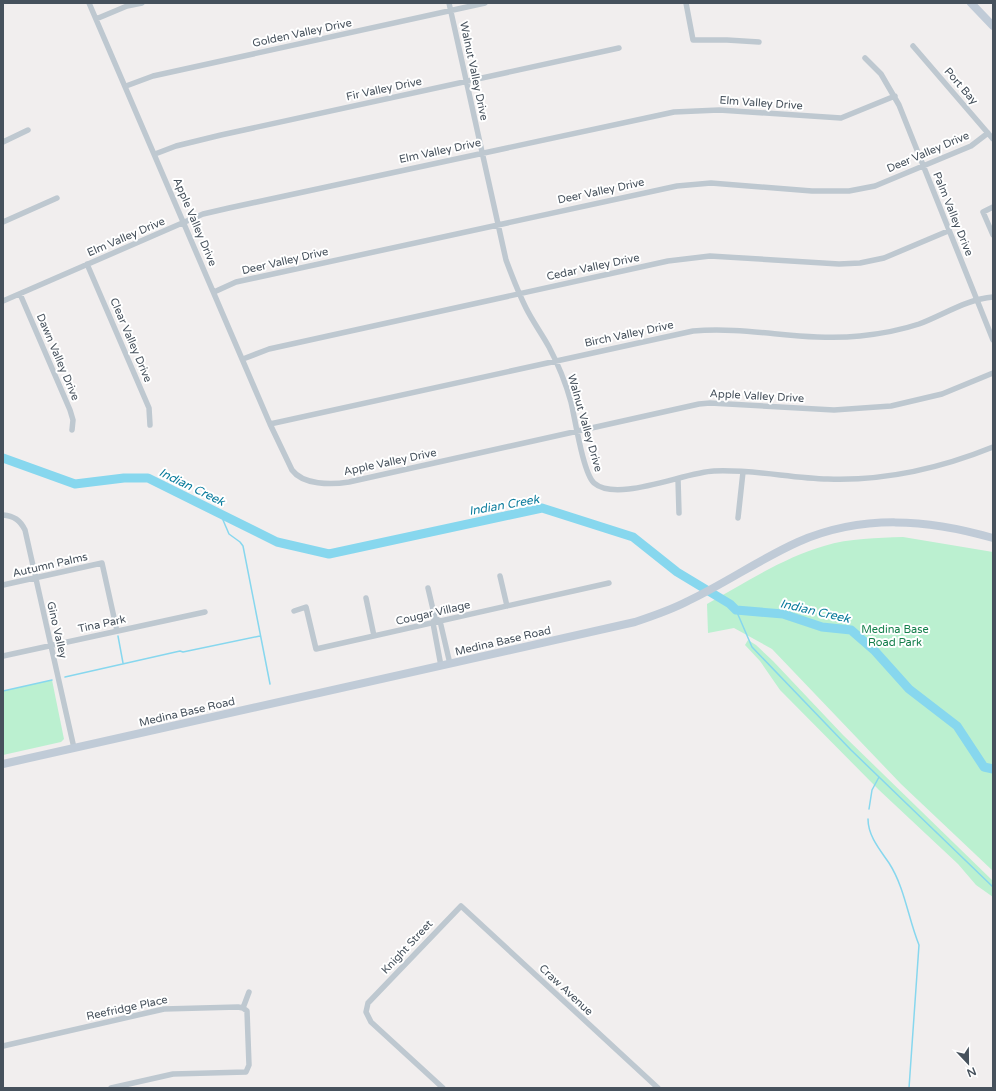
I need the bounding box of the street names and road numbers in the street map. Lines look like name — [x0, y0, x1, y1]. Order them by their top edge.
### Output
street label: Golden Valley Drive — [251, 16, 353, 50]
street label: Walnut Valley Drive — [457, 20, 491, 122]
street label: Port Bay — [941, 65, 981, 107]
street label: Fir Valley Drive — [345, 75, 423, 103]
street label: Elm Valley Drive — [719, 94, 803, 112]
street label: Deer Valley Drive — [885, 129, 971, 175]
street label: Elm Valley Drive — [398, 136, 482, 166]
street label: Palm Valley Drive — [930, 170, 976, 258]
street label: Deer Valley Drive — [556, 175, 646, 207]
street label: Apple Valley Drive — [171, 176, 219, 268]
street label: Elm Valley Drive — [85, 215, 167, 259]
street label: Deer Valley Drive — [241, 245, 329, 277]
street label: Cedar Valley Drive — [545, 251, 641, 283]
street label: Clear Valley Drive — [107, 296, 155, 384]
street label: Dawn Valley Drive — [34, 312, 82, 402]
street label: Birch Valley Drive — [583, 318, 675, 350]
street label: Walnut Valley Drive — [565, 373, 605, 473]
street label: Apple Valley Drive — [709, 387, 805, 405]
street label: Apple Valley Drive — [342, 446, 438, 478]
street label: Autumn Palms — [11, 550, 89, 580]
street label: Cougar Village — [394, 598, 472, 628]
street label: Gino Valley — [44, 600, 70, 660]
street label: Tina Park — [77, 613, 127, 635]
street label: Medina Base Road — [454, 624, 552, 658]
street label: Medina Base Road — [138, 695, 236, 729]
street label: Knight Street — [379, 917, 435, 977]
street label: Craw Avenue — [536, 962, 596, 1018]
street label: Reefridge Place — [85, 993, 169, 1023]

